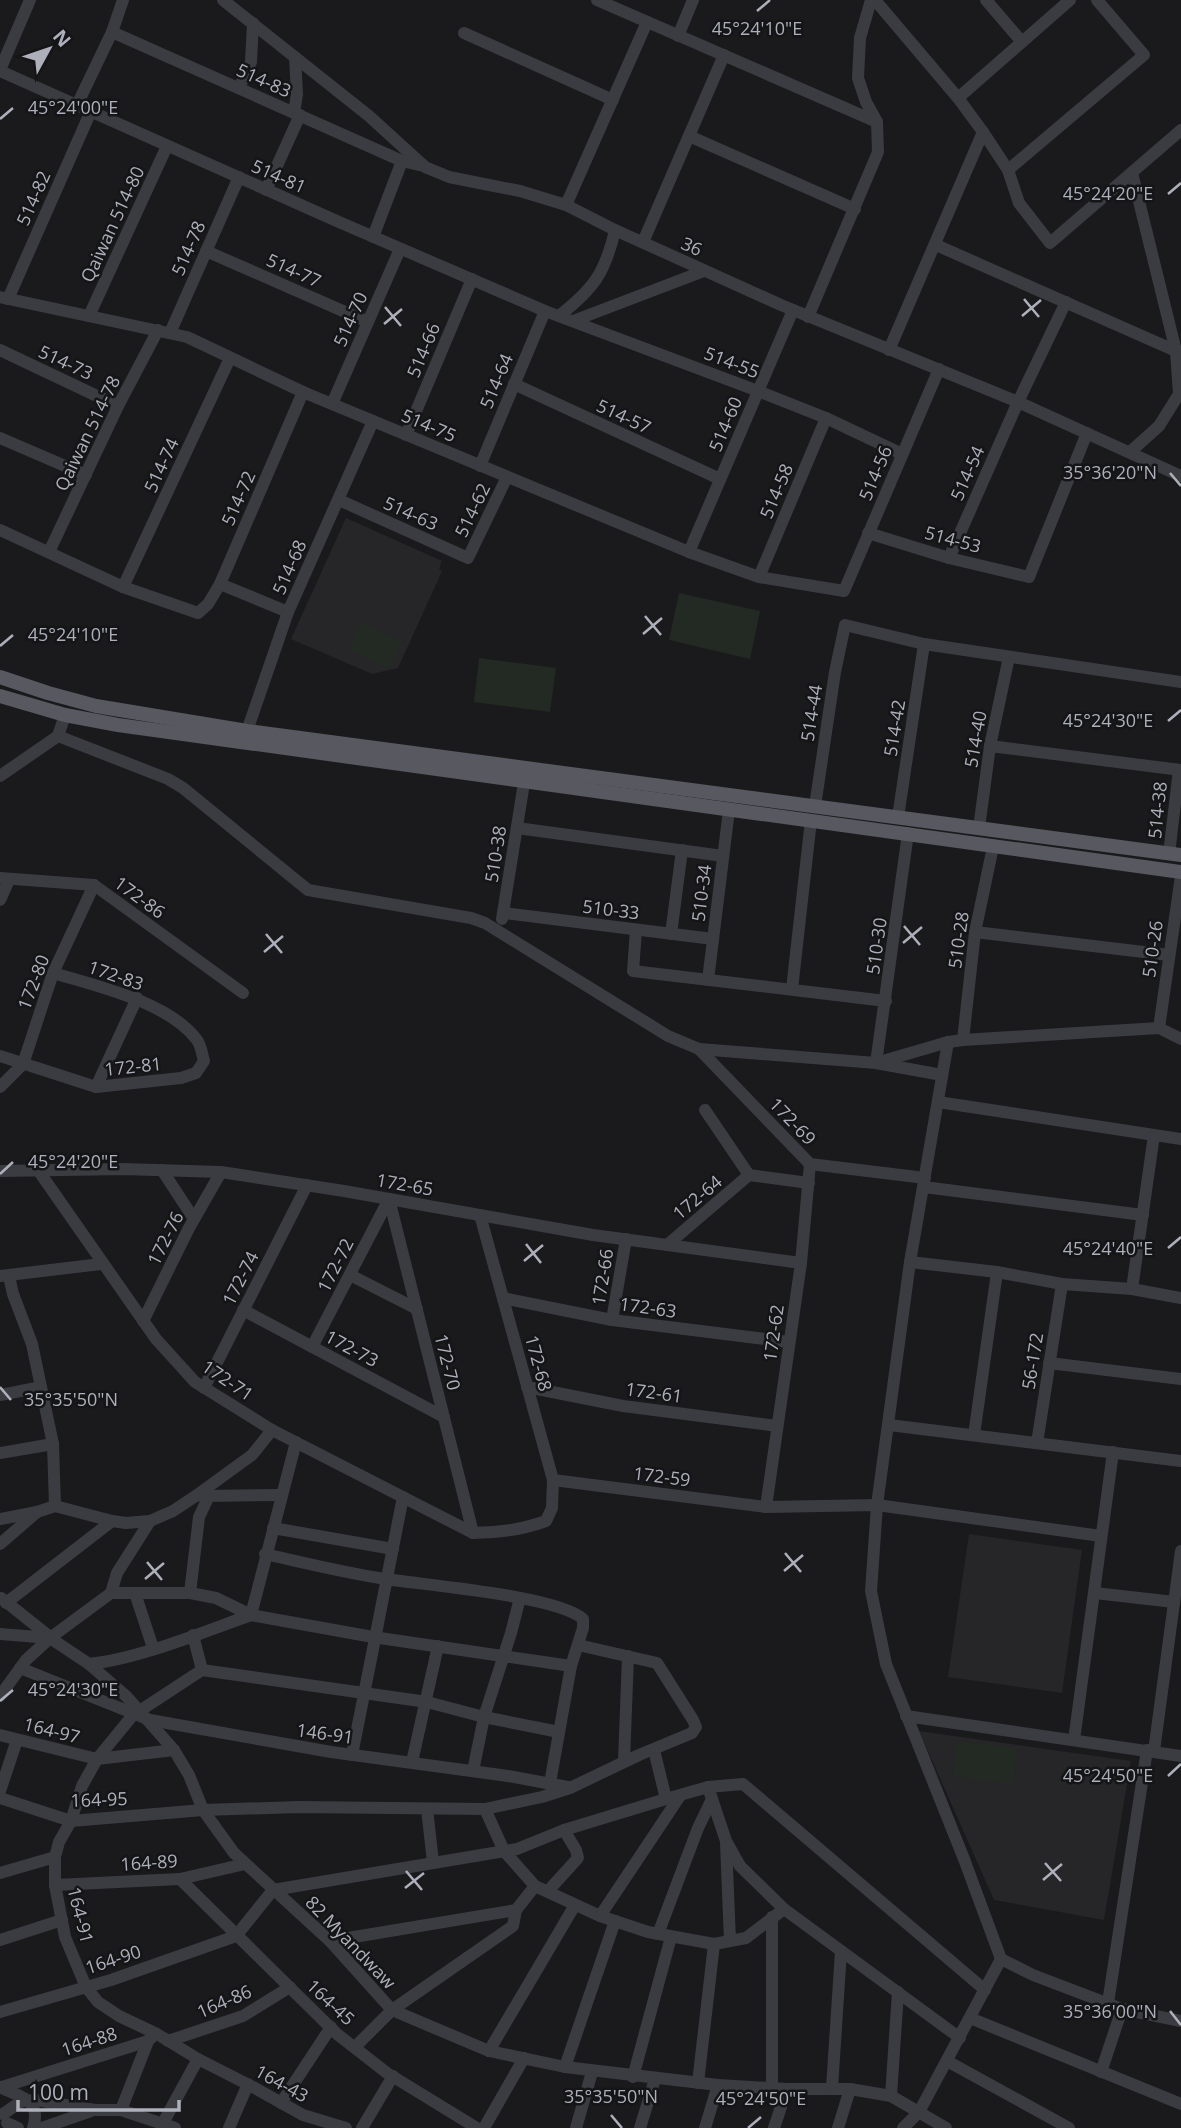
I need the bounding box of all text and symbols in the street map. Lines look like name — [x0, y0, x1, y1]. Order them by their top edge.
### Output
north arrow — [14, 14, 84, 84]
text: 45°24'10"E — [712, 16, 802, 40]
text: N — [47, 24, 77, 52]
street label: 514-83 — [233, 57, 295, 103]
text: 45°24'00"E — [28, 95, 118, 119]
street label: 514-81 — [248, 153, 310, 199]
street label: Qaiwan 514-80 — [75, 162, 149, 286]
street label: 514-82 — [10, 167, 56, 229]
text: 45°24'20"E — [1063, 181, 1153, 205]
street label: 514-78 — [165, 217, 211, 279]
street label: 36 — [678, 231, 706, 261]
street label: 514-77 — [263, 247, 325, 293]
street label: 514-70 — [327, 288, 373, 350]
street label: 514-66 — [401, 319, 445, 381]
street label: 514-73 — [35, 339, 97, 385]
street label: 514-55 — [701, 341, 763, 383]
street label: 514-64 — [474, 350, 518, 412]
street label: Qaiwan 514-78 — [49, 371, 125, 495]
street label: 514-57 — [593, 393, 655, 439]
street label: 514-60 — [703, 393, 747, 455]
street label: 514-75 — [398, 403, 460, 447]
street label: 514-74 — [138, 434, 184, 496]
street label: 514-56 — [853, 442, 897, 504]
street label: 514-54 — [944, 442, 990, 504]
street label: 514-58 — [754, 460, 798, 522]
text: 35°36'20"N — [1063, 460, 1157, 484]
street label: 514-72 — [215, 467, 261, 529]
street label: 514-62 — [449, 479, 495, 541]
street label: 514-63 — [380, 490, 442, 536]
street label: 514-53 — [922, 520, 984, 558]
street label: 514-68 — [266, 536, 312, 598]
text: 45°24'10"E — [28, 622, 118, 646]
street label: 514-44 — [795, 683, 827, 743]
street label: 514-42 — [878, 698, 910, 758]
text: 45°24'30"E — [1063, 708, 1153, 732]
street label: 514-40 — [958, 709, 992, 769]
street label: 514-38 — [1142, 780, 1172, 840]
street label: 510-38 — [479, 824, 511, 884]
street label: 510-34 — [686, 863, 716, 923]
street label: 172-86 — [110, 870, 170, 924]
street label: 510-33 — [581, 894, 641, 924]
street label: 510-28 — [942, 910, 974, 970]
street label: 510-30 — [860, 916, 892, 976]
street label: 510-26 — [1136, 919, 1168, 979]
street label: 172-80 — [12, 951, 54, 1013]
street label: 172-83 — [85, 954, 147, 996]
street label: 172-81 — [103, 1051, 163, 1081]
street label: 172-69 — [764, 1092, 822, 1150]
text: 45°24'20"E — [28, 1149, 118, 1173]
street label: 172-65 — [375, 1167, 435, 1201]
street label: 172-64 — [667, 1169, 727, 1225]
street label: 172-76 — [141, 1207, 189, 1269]
street label: 172-72 — [311, 1234, 359, 1296]
text: 45°24'40"E — [1063, 1236, 1153, 1260]
street label: 172-74 — [216, 1247, 264, 1309]
street label: 172-66 — [586, 1247, 618, 1307]
street label: 172-63 — [618, 1291, 678, 1323]
street label: 172-62 — [757, 1303, 789, 1363]
street label: 172-73 — [321, 1324, 383, 1372]
street label: 172-70 — [429, 1331, 467, 1393]
street label: 56-172 — [1016, 1331, 1048, 1391]
street label: 172-68 — [520, 1332, 558, 1394]
street label: 172-71 — [198, 1354, 258, 1406]
street label: 172-61 — [624, 1376, 684, 1408]
text: 35°35'50"N — [24, 1387, 118, 1411]
street label: 172-59 — [632, 1461, 692, 1491]
text: 45°24'30"E — [28, 1677, 118, 1701]
street label: 164-97 — [21, 1711, 83, 1749]
street label: 146-91 — [295, 1717, 355, 1749]
text: 45°24'50"E — [1063, 1763, 1153, 1787]
street label: 164-95 — [70, 1786, 128, 1812]
street label: 164-89 — [120, 1848, 178, 1876]
street label: 164-91 — [62, 1884, 100, 1946]
street label: 82 Myandwaw — [301, 1890, 401, 1994]
street label: 164-90 — [82, 1939, 144, 1979]
street label: 164-45 — [302, 1974, 360, 2030]
street label: 164-86 — [193, 1979, 255, 2023]
text: 35°36'00"N — [1063, 1999, 1157, 2023]
street label: 164-88 — [58, 2021, 120, 2061]
street label: 164-43 — [251, 2059, 313, 2107]
scale bar — [18, 2068, 178, 2112]
text: 100 m — [28, 2078, 89, 2106]
text: 35°35'50"N — [564, 2084, 658, 2108]
text: 45°24'50"E — [716, 2086, 806, 2110]

